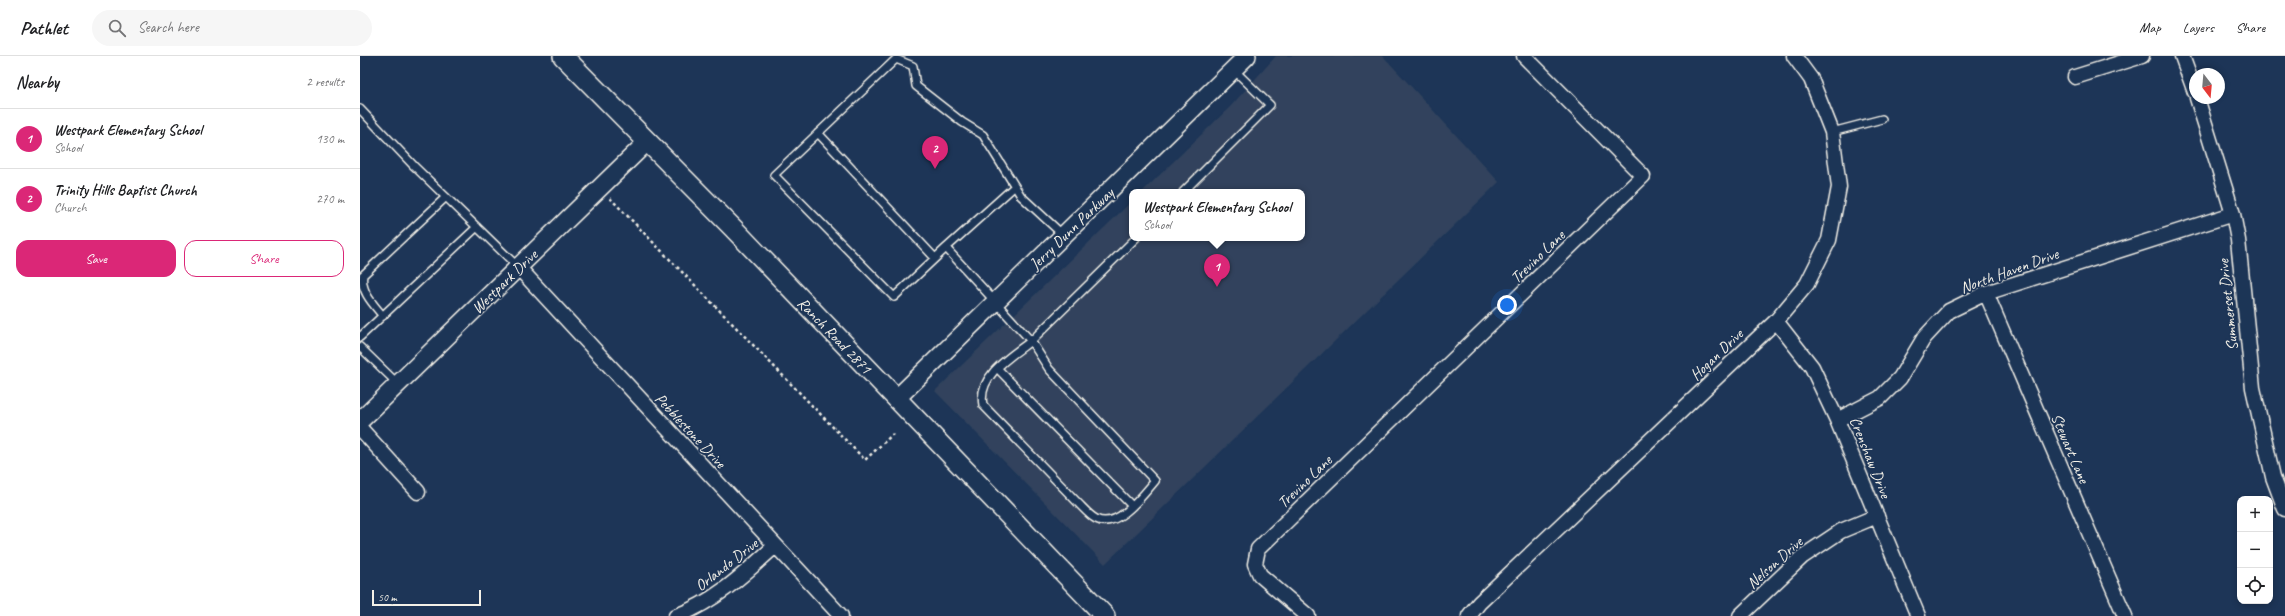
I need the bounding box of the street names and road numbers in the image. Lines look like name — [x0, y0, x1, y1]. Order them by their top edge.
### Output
street label: Jerry Dunn Parkway — [1024, 182, 1119, 275]
street label: Trevino Lane — [1506, 225, 1570, 288]
street label: North Haven Drive — [1957, 243, 2063, 298]
street label: Westpark Drive — [468, 244, 543, 318]
street label: Summerset Drive — [2213, 257, 2243, 351]
street label: Ranch Road 2871 — [793, 293, 876, 379]
street label: Hogan Drive — [1686, 323, 1749, 385]
street label: Pebblestone Drive — [650, 389, 731, 474]
street label: Stewart Lane — [2046, 410, 2094, 488]
street label: Crenshaw Drive — [1845, 414, 1896, 502]
street label: Trevino Lane — [1273, 450, 1337, 513]
street label: Nelson Drive — [1742, 531, 1808, 593]
street label: Orlando Drive — [691, 533, 764, 596]

